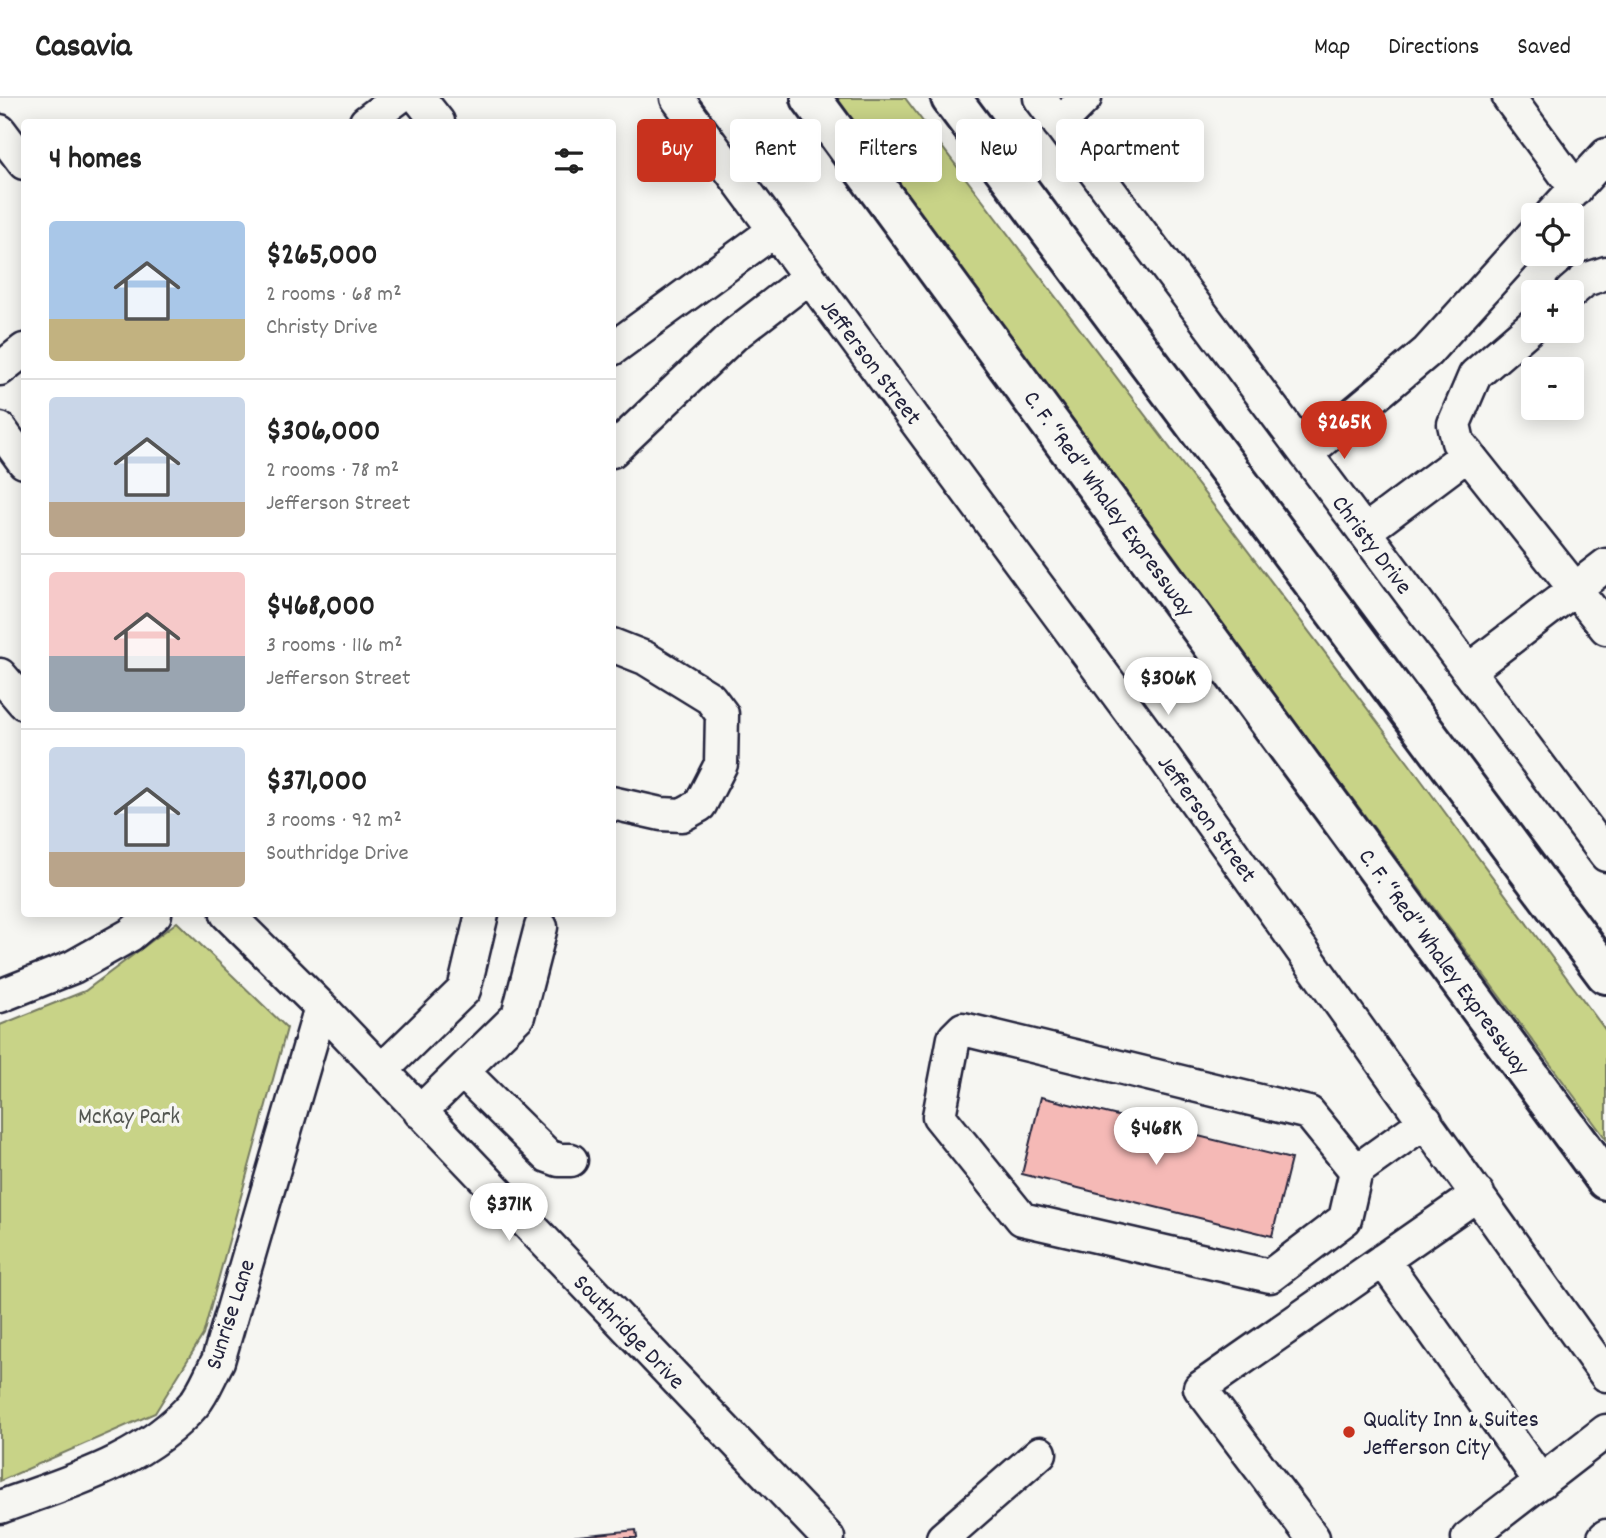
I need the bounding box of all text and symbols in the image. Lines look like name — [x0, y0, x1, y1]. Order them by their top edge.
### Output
text: Casavia — [35, 25, 131, 72]
text: Map — [1314, 31, 1350, 65]
text: Directions — [1388, 31, 1479, 65]
text: Saved — [1517, 31, 1571, 65]
chip: Buy — [637, 119, 716, 182]
chip: Rent — [730, 119, 821, 182]
chip: Filters — [835, 119, 942, 182]
chip: New — [956, 119, 1042, 182]
chip: Apartment — [1056, 119, 1204, 182]
text: 4 homes — [49, 140, 142, 183]
icon: filters — [550, 142, 588, 180]
map controls — [1521, 203, 1584, 420]
button: locate — [1521, 203, 1584, 266]
text: $265,000 — [266, 236, 378, 279]
icon: home — [105, 249, 189, 333]
text: 2 rooms · 68 m² — [266, 279, 402, 312]
button: + — [1521, 280, 1584, 343]
street label: Jefferson Street — [811, 292, 929, 433]
text: Christy Drive — [266, 312, 378, 345]
button: − — [1521, 357, 1584, 420]
street label: C. F. “Red” Whaley Expressway — [1014, 384, 1202, 626]
pin: $265K — [1295, 402, 1393, 461]
text: $265K — [1317, 407, 1371, 440]
text: $306,000 — [266, 412, 380, 455]
icon: home — [105, 425, 189, 509]
text: 2 rooms · 78 m² — [266, 455, 399, 488]
text: Jefferson Street — [266, 488, 410, 521]
street label: Christy Drive — [1322, 489, 1419, 603]
text: $468,000 — [266, 587, 375, 630]
icon: home — [105, 600, 189, 684]
text: 3 rooms · 116 m² — [266, 630, 403, 663]
pin: $306K — [1119, 658, 1217, 717]
text: Jefferson Street — [266, 663, 410, 696]
text: $306K — [1140, 663, 1196, 696]
street label: Jefferson Street — [1148, 749, 1264, 891]
text: $371,000 — [266, 762, 367, 805]
icon: home — [105, 775, 189, 859]
text: 3 rooms · 92 m² — [266, 805, 402, 838]
text: Southridge Drive — [266, 838, 409, 871]
street label: C. F. “Red” Whaley Expressway — [1349, 842, 1537, 1084]
park label: McKay Park — [78, 1101, 180, 1135]
pin: $468K — [1107, 1108, 1205, 1167]
text: $468K — [1130, 1113, 1182, 1146]
pin: $371K — [460, 1184, 558, 1243]
text: $371K — [486, 1189, 532, 1222]
street label: Sunrise Lane — [198, 1255, 266, 1374]
street label: Southridge Drive — [564, 1268, 692, 1398]
place label: Quality Inn & Suites Jefferson City — [1363, 1404, 1539, 1466]
marker: Quality Inn & Suites Jefferson City — [1341, 1424, 1357, 1440]

